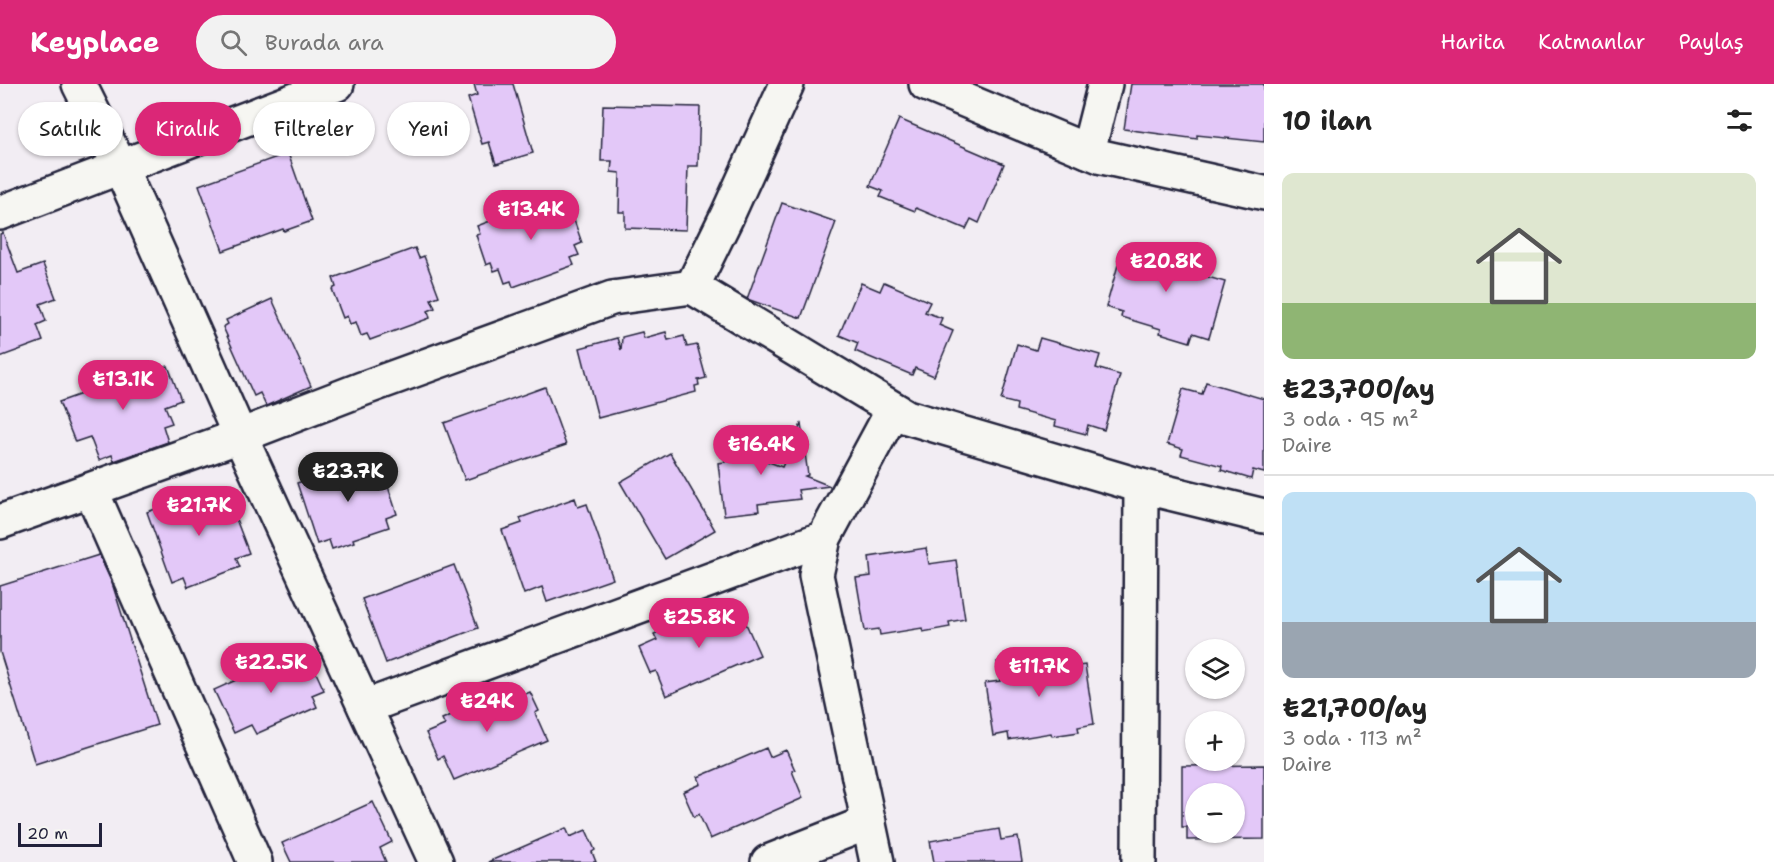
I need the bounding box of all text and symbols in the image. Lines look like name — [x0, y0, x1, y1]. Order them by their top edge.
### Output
search box — [196, 15, 616, 69]
text: Keyplace — [30, 23, 160, 61]
icon: search — [217, 26, 250, 59]
text: Burada ara — [265, 28, 384, 57]
text: Harita — [1440, 28, 1505, 56]
text: Katmanlar — [1538, 28, 1645, 56]
text: Paylaş — [1678, 28, 1744, 56]
chip: Satılık — [18, 102, 123, 156]
chip: Kiralık — [135, 102, 241, 156]
chip: Filtreler — [253, 102, 375, 156]
chip: Yeni — [387, 102, 470, 156]
text: 10 ilan — [1282, 103, 1372, 138]
icon: filters — [1723, 104, 1756, 137]
pin: ₺13.4K — [482, 190, 580, 241]
text: ₺13.4K — [497, 196, 565, 222]
icon: home — [1465, 212, 1573, 320]
pin: ₺20.8K — [1117, 242, 1215, 293]
text: ₺20.8K — [1130, 248, 1202, 274]
pin: ₺13.1K — [74, 360, 172, 411]
text: ₺13.1K — [92, 366, 154, 392]
text: ₺23,700/ay — [1282, 371, 1435, 406]
text: 3 oda · 95 m² — [1282, 406, 1419, 432]
pin: ₺16.4K — [712, 425, 810, 476]
text: ₺16.4K — [727, 431, 795, 457]
text: Daire — [1282, 432, 1332, 458]
pin: ₺23.7K — [299, 452, 397, 503]
text: ₺23.7K — [312, 458, 384, 484]
pin: ₺21.7K — [150, 486, 248, 537]
text: ₺21.7K — [166, 492, 232, 518]
icon: home — [1465, 531, 1573, 639]
pin: ₺25.8K — [650, 598, 748, 649]
text: ₺25.8K — [663, 604, 735, 630]
map controls — [1185, 639, 1245, 843]
button: layers — [1185, 639, 1245, 699]
pin: ₺22.5K — [222, 643, 320, 694]
pin: ₺11.7K — [990, 647, 1088, 698]
text: ₺22.5K — [235, 649, 307, 675]
text: ₺11.7K — [1008, 653, 1070, 679]
pin: ₺24K — [451, 682, 523, 733]
text: ₺24K — [460, 688, 514, 714]
text: ₺21,700/ay — [1282, 690, 1427, 725]
button: + — [1185, 711, 1245, 771]
text: 3 oda · 113 m² — [1282, 725, 1422, 751]
text: Daire — [1282, 751, 1332, 777]
button: − — [1185, 783, 1245, 843]
scale bar — [18, 820, 102, 848]
text: 20 m — [27, 823, 68, 844]

